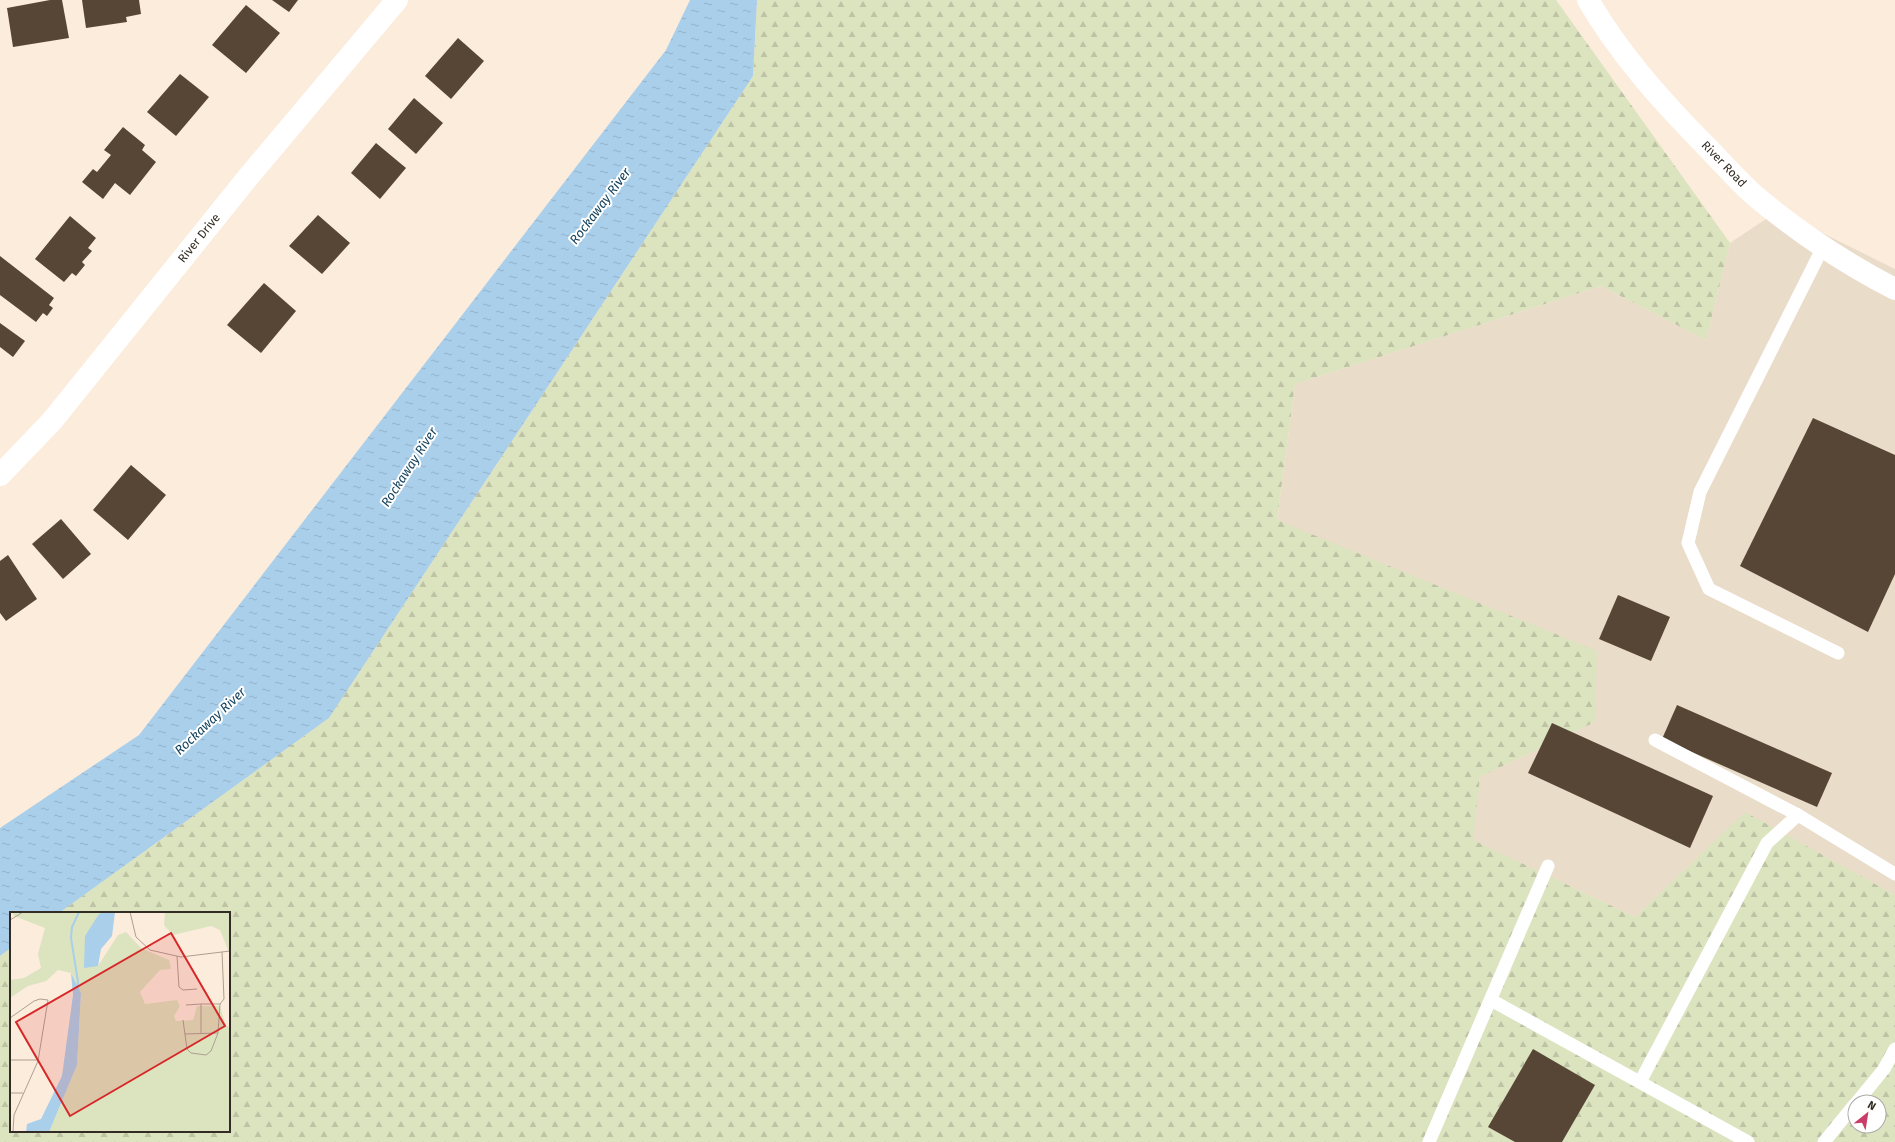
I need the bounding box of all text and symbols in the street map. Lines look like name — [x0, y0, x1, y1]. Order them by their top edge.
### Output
street label: River Road — [1699, 138, 1749, 190]
water label: Rockaway River — [567, 164, 634, 247]
street label: River Drive — [175, 211, 223, 265]
water label: Rockaway River — [378, 424, 441, 509]
water label: Rockaway River — [171, 684, 249, 758]
inset map — [10, 912, 230, 1132]
north arrow — [1847, 1094, 1887, 1134]
text: N — [1865, 1098, 1878, 1113]

